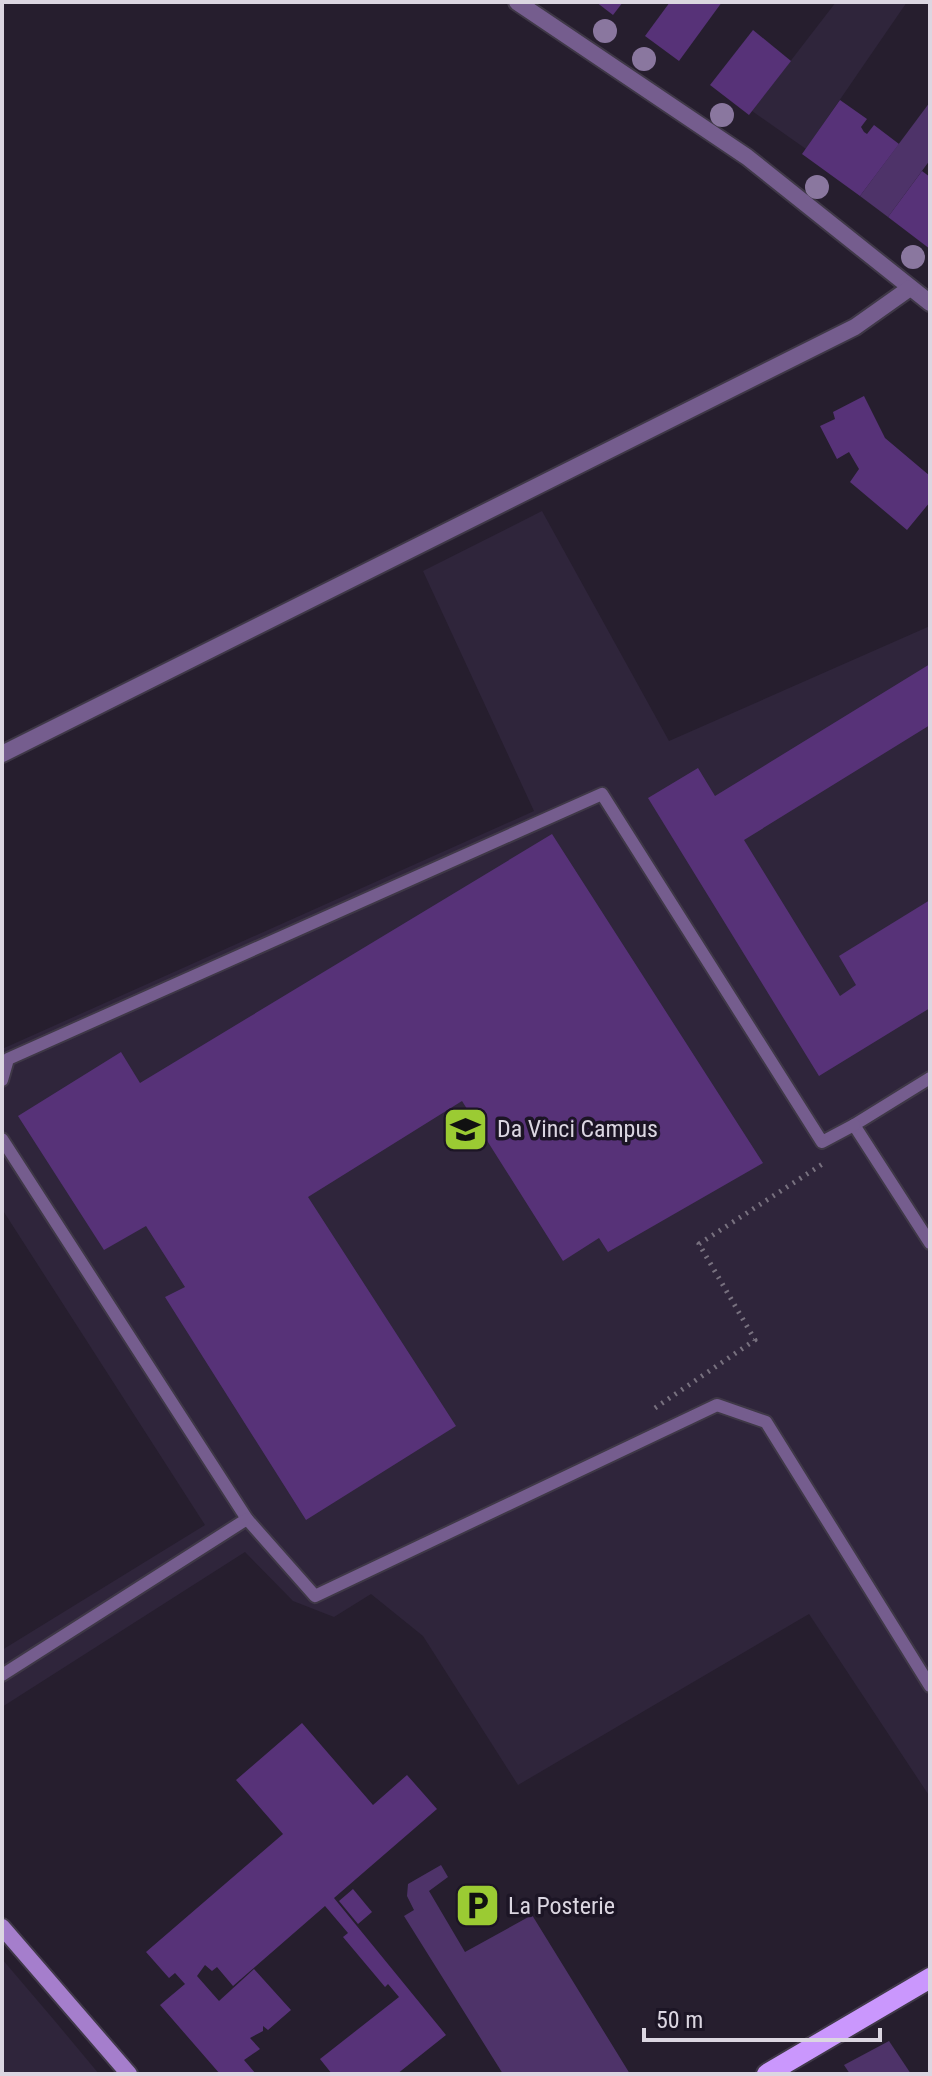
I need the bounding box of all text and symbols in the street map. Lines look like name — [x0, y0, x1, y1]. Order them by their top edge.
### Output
school or university icon: Da Vinci Campus — [442, 1105, 490, 1153]
place label: Da Vinci Campus — [497, 1115, 658, 1143]
parking icon: La Posterie — [453, 1882, 501, 1930]
place label: La Posterie — [508, 1892, 615, 1920]
scale bar — [644, 1992, 880, 2042]
text: 50 m — [656, 2006, 703, 2034]

